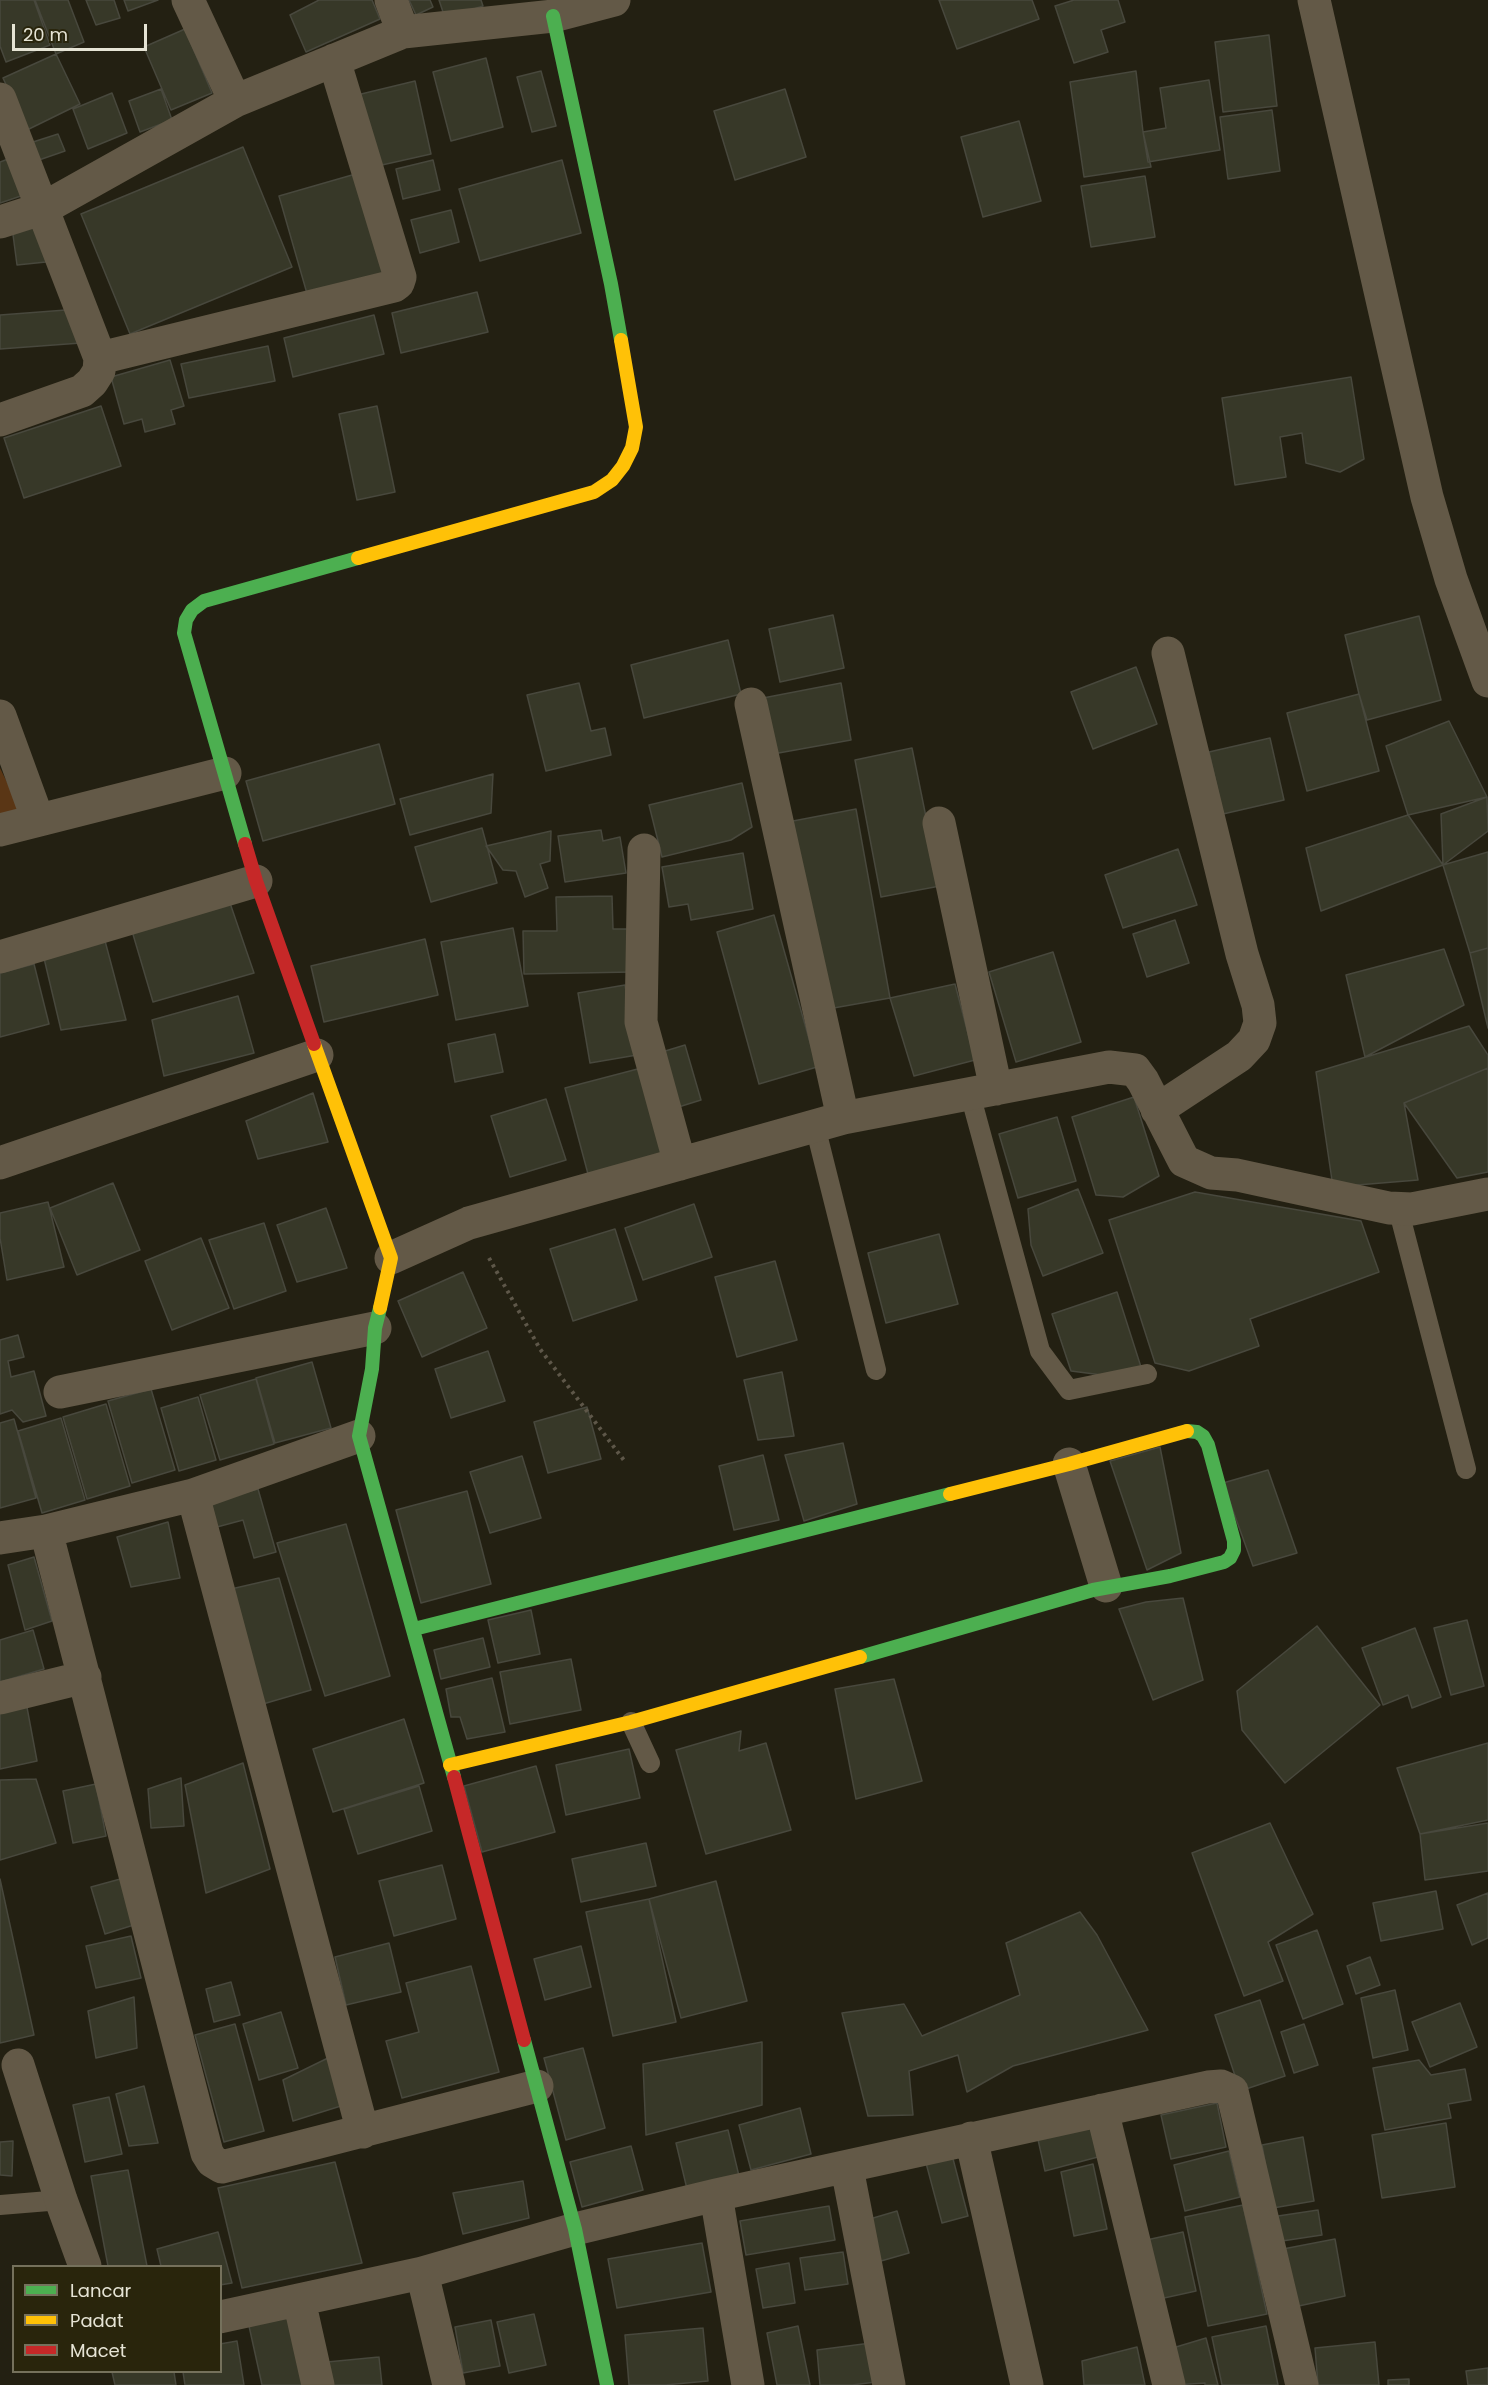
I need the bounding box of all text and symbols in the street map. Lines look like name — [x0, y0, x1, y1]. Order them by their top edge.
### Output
scale bar — [15, 12, 150, 50]
text: 20 m — [23, 22, 68, 47]
legend — [12, 2265, 222, 2373]
text: Lancar — [70, 2278, 131, 2303]
text: Padat — [70, 2308, 123, 2333]
text: Macet — [70, 2338, 126, 2363]

